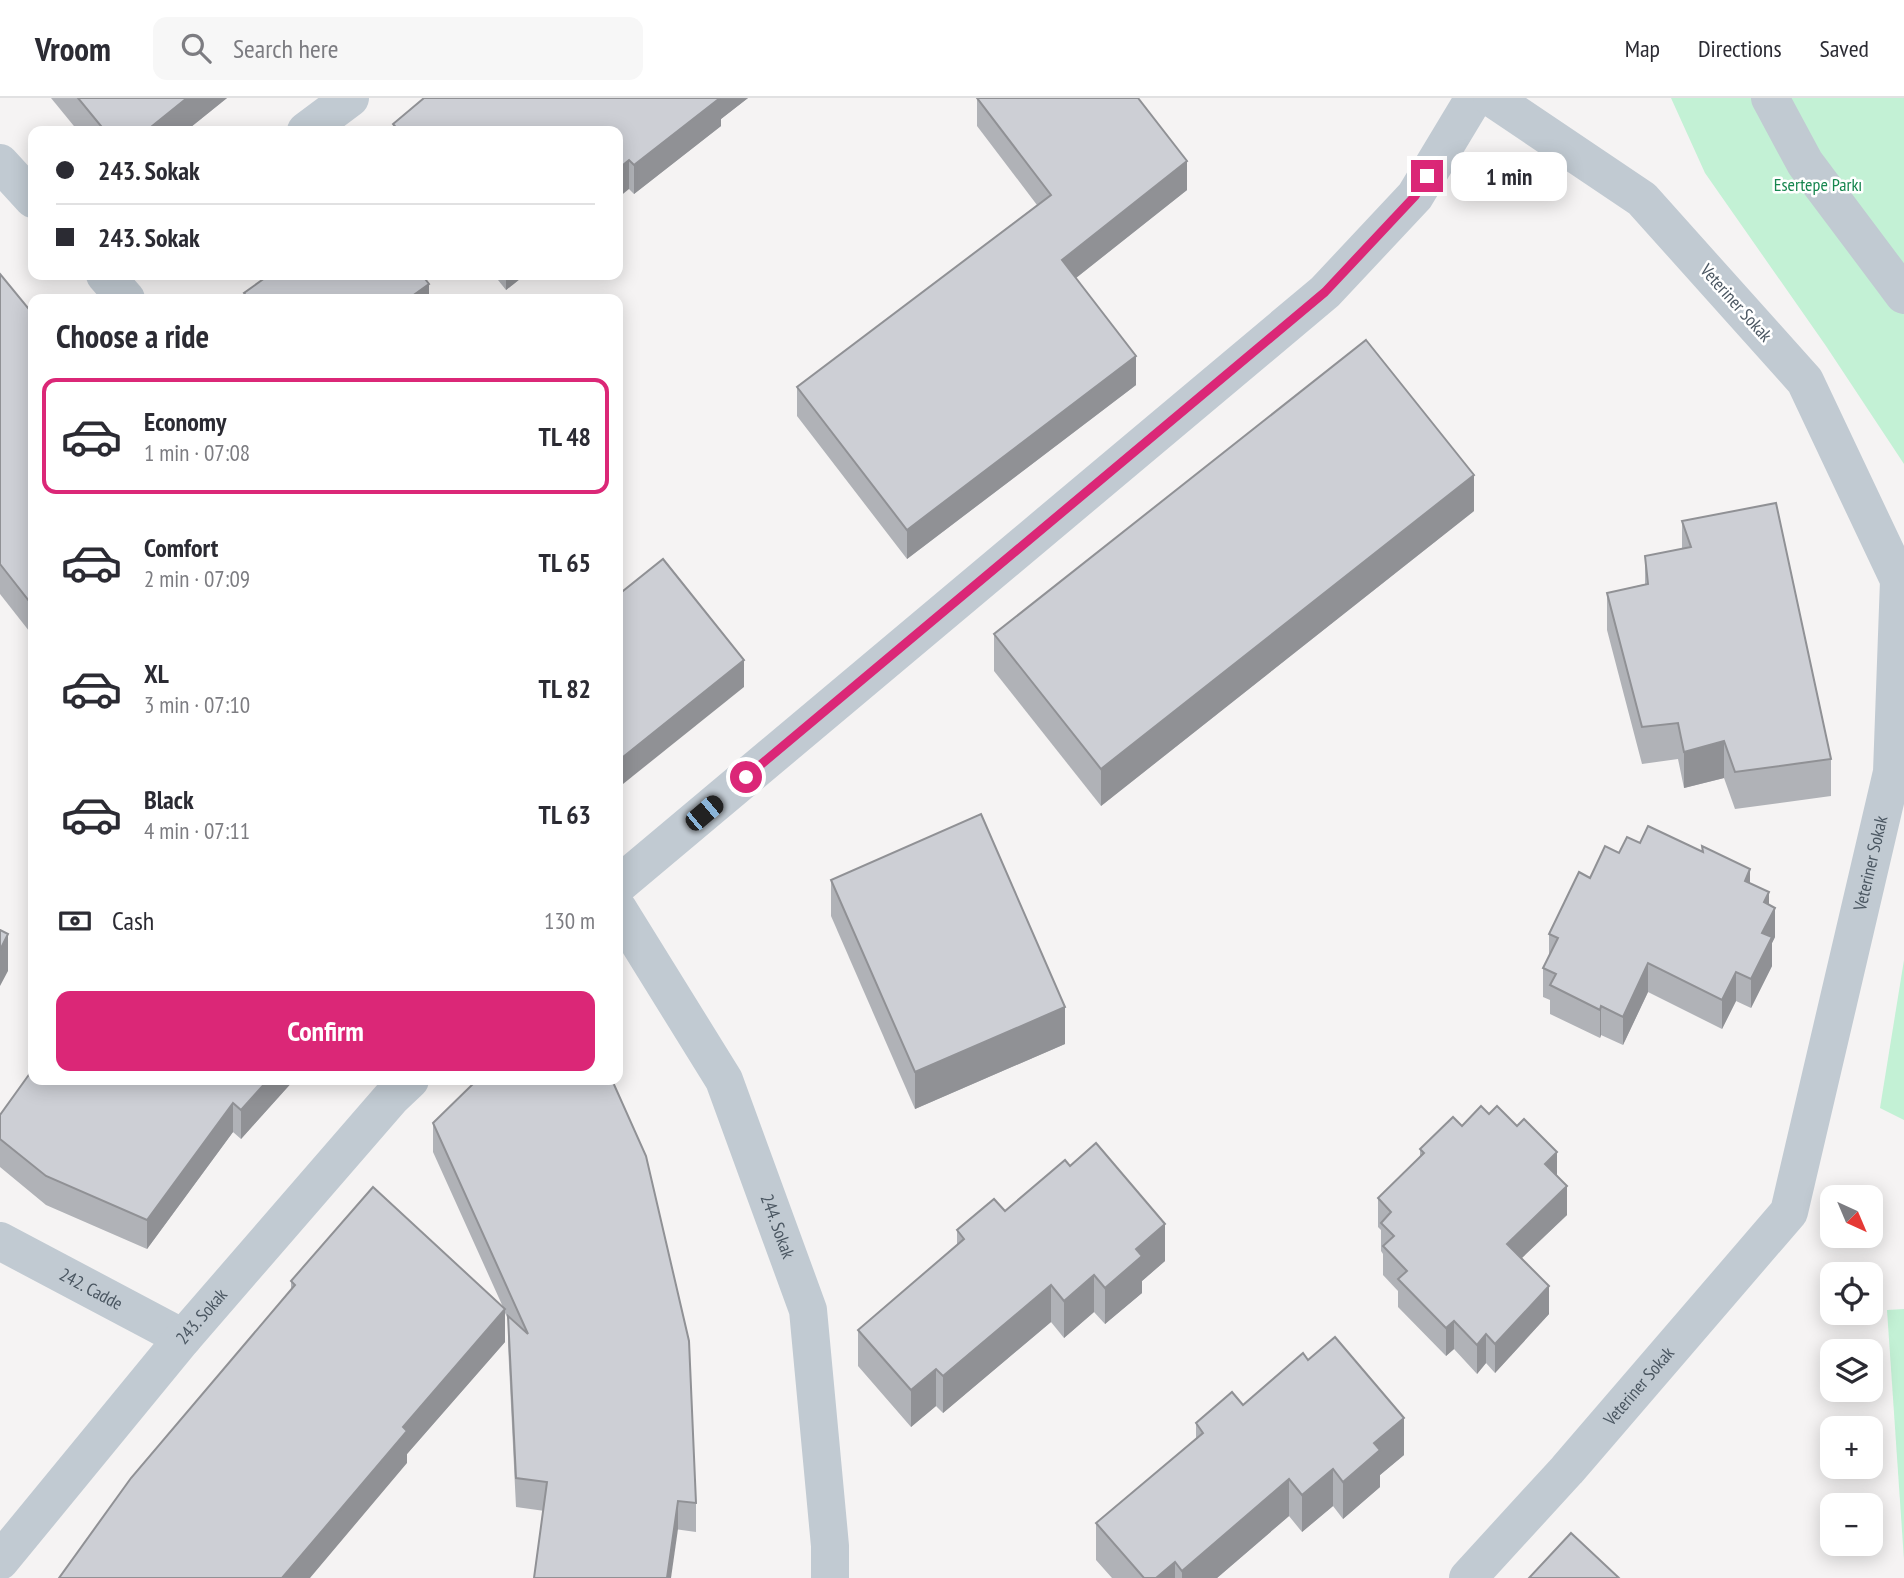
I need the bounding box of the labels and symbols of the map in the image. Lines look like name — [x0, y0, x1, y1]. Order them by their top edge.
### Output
callout: 1 min — [1452, 152, 1567, 200]
route end — [1411, 160, 1443, 192]
park label: Esertepe Parkı — [1774, 173, 1862, 196]
street label: Veteriner Sokak — [1695, 258, 1777, 346]
route start — [730, 761, 762, 793]
car — [682, 791, 727, 835]
street label: Veteriner Sokak — [1848, 813, 1892, 914]
north arrow — [1820, 1185, 1883, 1248]
street label: 244. Sokak — [756, 1191, 800, 1262]
street label: 242. Cadde — [56, 1263, 127, 1315]
street label: 243. Sokak — [171, 1283, 232, 1349]
street label: Veteriner Sokak — [1598, 1342, 1679, 1431]

